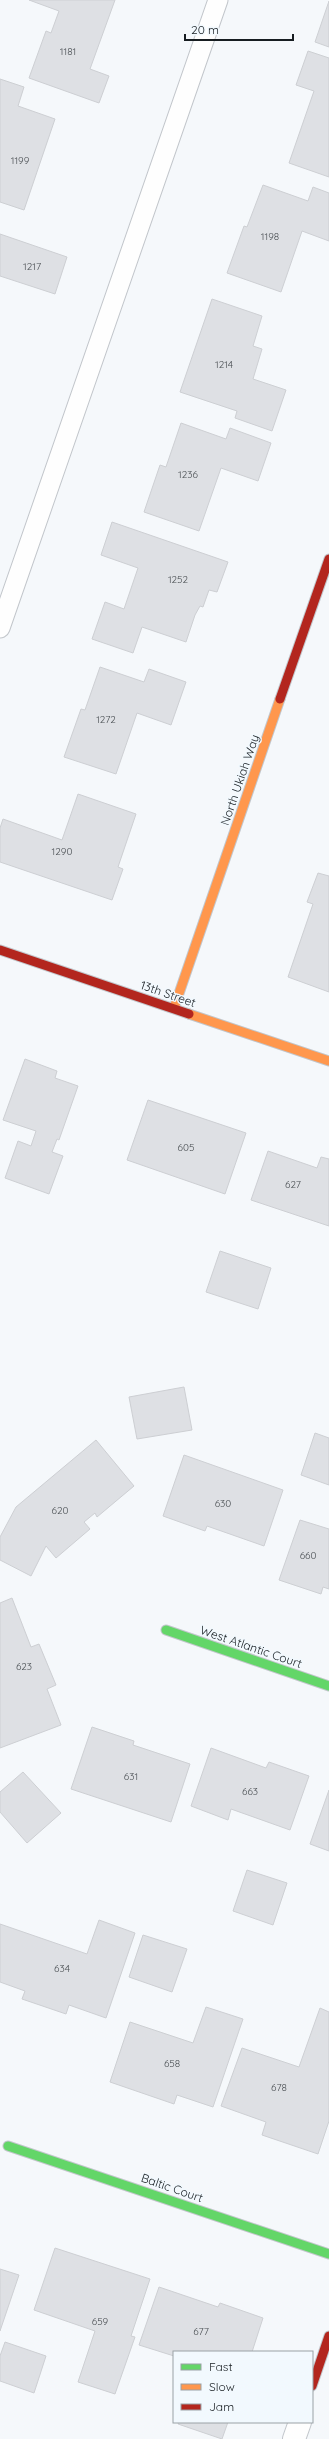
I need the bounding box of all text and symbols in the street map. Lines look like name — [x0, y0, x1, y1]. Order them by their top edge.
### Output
scale bar — [185, 16, 293, 42]
text: 20 m — [191, 22, 219, 37]
house number: 1181 — [60, 45, 76, 58]
house number: 1199 — [11, 154, 30, 167]
house number: 1198 — [261, 230, 279, 243]
house number: 1217 — [23, 260, 41, 273]
house number: 1214 — [215, 358, 233, 371]
house number: 1236 — [178, 468, 199, 481]
house number: 1252 — [168, 573, 189, 586]
house number: 1272 — [96, 713, 116, 726]
street label: North Ukiah Way — [217, 732, 262, 827]
house number: 1290 — [52, 845, 72, 858]
street label: 13th Street — [138, 977, 198, 1010]
house number: 605 — [178, 1141, 194, 1154]
house number: 627 — [285, 1178, 301, 1191]
house number: 630 — [215, 1497, 231, 1510]
house number: 620 — [52, 1504, 68, 1517]
house number: 660 — [300, 1549, 316, 1562]
street label: West Atlantic Court — [198, 1622, 304, 1671]
house number: 623 — [16, 1660, 32, 1673]
house number: 631 — [124, 1770, 138, 1783]
house number: 663 — [242, 1785, 258, 1798]
house number: 634 — [54, 1962, 70, 1975]
house number: 658 — [164, 2057, 180, 2070]
house number: 678 — [271, 2081, 287, 2094]
street label: Baltic Court — [139, 2170, 205, 2205]
house number: 659 — [92, 2315, 109, 2328]
house number: 677 — [193, 2325, 209, 2338]
legend — [173, 2351, 313, 2423]
text: Fast — [209, 2359, 233, 2374]
text: Slow — [209, 2379, 235, 2394]
text: Jam — [209, 2399, 234, 2414]

